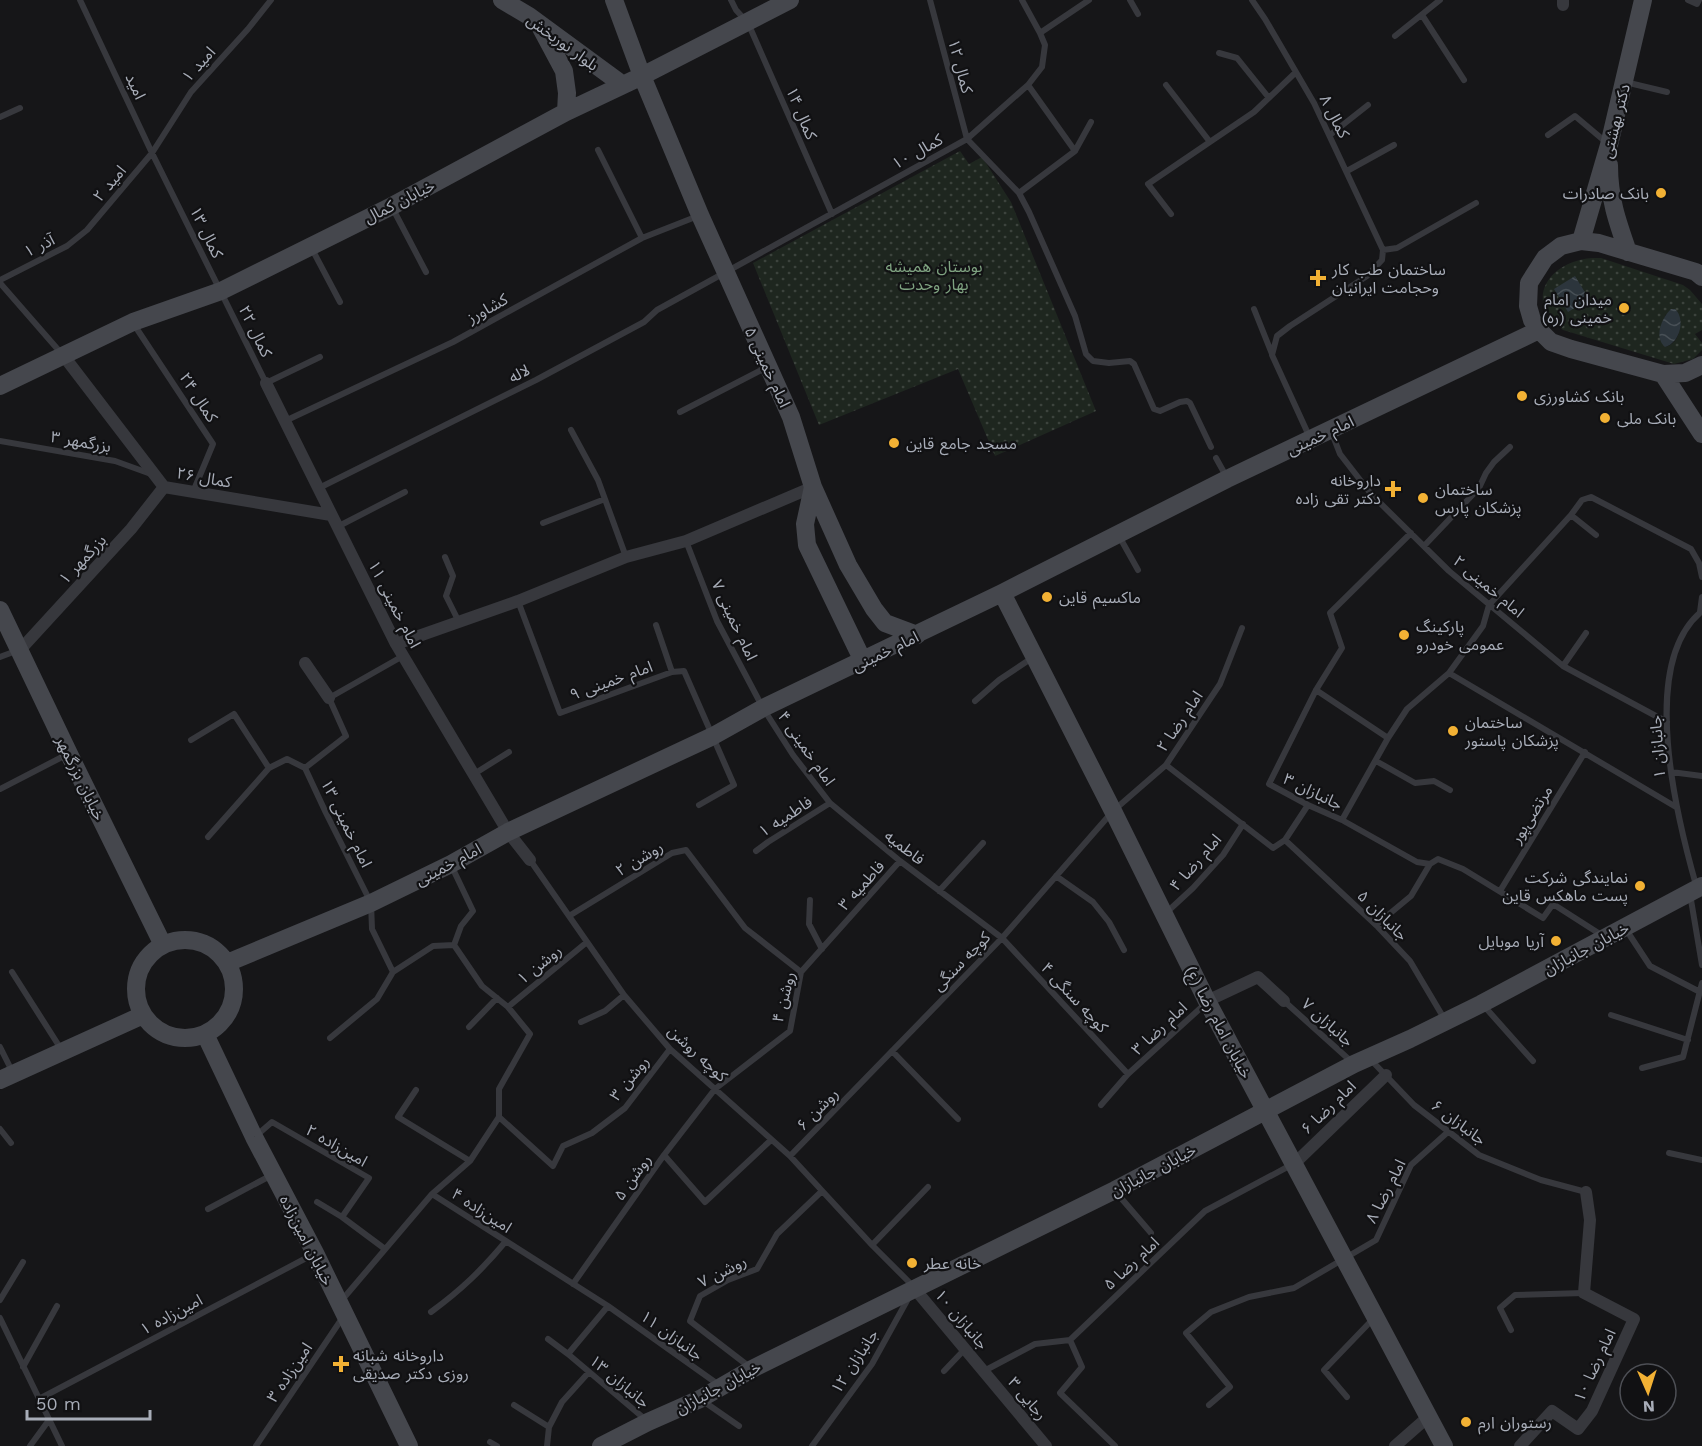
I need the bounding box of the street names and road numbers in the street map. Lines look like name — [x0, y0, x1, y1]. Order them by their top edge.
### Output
street label: بلوار نوربخش — [523, 10, 602, 75]
street label: کمال ۱۲ — [943, 37, 977, 96]
street label: امید ۱ — [177, 43, 219, 86]
street label: امید — [121, 70, 150, 102]
street label: دکتر بهشتی — [1597, 82, 1634, 160]
street label: کمال ۱۴ — [781, 84, 821, 143]
street label: کمال ۸ — [1315, 91, 1354, 142]
street label: کمال ۱۰ — [888, 130, 947, 174]
street label: امید ۲ — [89, 161, 130, 205]
street label: خیابان کمال — [361, 175, 438, 228]
street label: کمال ۱۳ — [185, 203, 227, 262]
street label: آذر ۱ — [21, 229, 59, 261]
street label: کشاورز — [463, 289, 511, 328]
street label: کمال ۲۲ — [234, 302, 276, 361]
street label: امام خمینی ۵ — [738, 324, 794, 412]
street label: لاله — [505, 360, 533, 387]
street label: کمال ۲۴ — [175, 369, 222, 427]
street label: امام خمینی — [1284, 412, 1358, 462]
street label: بزرگمهر ۳ — [49, 427, 112, 456]
street label: کمال ۲۶ — [175, 463, 233, 493]
street label: بزرگمهر ۱ — [55, 531, 110, 588]
street label: امام خمینی ۲ — [1447, 551, 1528, 624]
street label: امام خمینی ۱۱ — [362, 557, 425, 653]
street label: امام خمینی ۷ — [705, 577, 761, 665]
street label: امام خمینی — [849, 627, 923, 678]
street label: امام خمینی ۹ — [567, 657, 656, 707]
street label: امام رضا ۲ — [1152, 687, 1209, 757]
street label: امام خمینی ۴ — [772, 707, 839, 791]
street label: جانبازان ۱ — [1646, 715, 1669, 779]
street label: خیابان بزرگمهر — [51, 732, 109, 824]
street label: جانبازان ۳ — [1280, 769, 1345, 814]
street label: امام خمینی ۱۳ — [314, 776, 376, 872]
street label: مرتضی‌پور — [1506, 782, 1557, 848]
street label: فاطمیه ۱ — [755, 792, 816, 841]
street label: فاطمیه — [881, 826, 929, 869]
street label: امام رضا ۴ — [1166, 830, 1228, 897]
street label: روشن ۲ — [612, 837, 666, 880]
street label: امام خمینی — [412, 839, 486, 892]
street label: فاطمیه ۳ — [834, 857, 889, 914]
street label: جانبازان ۵ — [1354, 886, 1412, 944]
street label: خیابان جانبازان — [1540, 918, 1632, 979]
street label: کوچه سنگی — [929, 928, 995, 996]
street label: روشن ۱ — [513, 941, 565, 988]
street label: کوچه سنگی ۴ — [1036, 958, 1112, 1038]
street label: خیابان امام رضا (ع) — [1178, 963, 1256, 1083]
street label: روشن ۴ — [768, 970, 799, 1025]
street label: جانبازان ۷ — [1298, 994, 1358, 1051]
street label: امام رضا ۳ — [1128, 998, 1193, 1061]
street label: کوچه روشن — [663, 1021, 732, 1087]
street label: روشن ۳ — [606, 1052, 653, 1104]
street label: امام رضا ۶ — [1297, 1076, 1362, 1140]
street label: روشن ۶ — [793, 1084, 842, 1135]
street label: جانبازان ۶ — [1428, 1096, 1490, 1149]
street label: امین‌زاده ۲ — [303, 1120, 371, 1171]
street label: خیابان جانبازان — [1107, 1140, 1199, 1201]
street label: روشن ۵ — [610, 1151, 655, 1204]
street label: امام رضا ۸ — [1361, 1156, 1412, 1228]
street label: امین‌زاده ۴ — [448, 1184, 515, 1237]
street label: خیابان امین‌زاده — [276, 1192, 337, 1289]
street label: امام رضا ۵ — [1100, 1233, 1165, 1296]
street label: روشن ۷ — [695, 1251, 750, 1292]
street label: جانبازان ۱۰ — [931, 1285, 992, 1353]
street label: امین‌زاده ۱ — [137, 1290, 206, 1339]
street label: جانبازان ۱۱ — [637, 1306, 707, 1364]
street label: جانبازان ۱۲ — [827, 1326, 882, 1397]
street label: امام رضا ۱۰ — [1569, 1326, 1622, 1406]
street label: امین‌زاده ۳ — [263, 1339, 316, 1406]
street label: جانبازان ۱۳ — [586, 1351, 654, 1412]
street label: خیابان جانبازان — [672, 1357, 764, 1418]
street label: رجایی ۳ — [1004, 1373, 1051, 1424]

